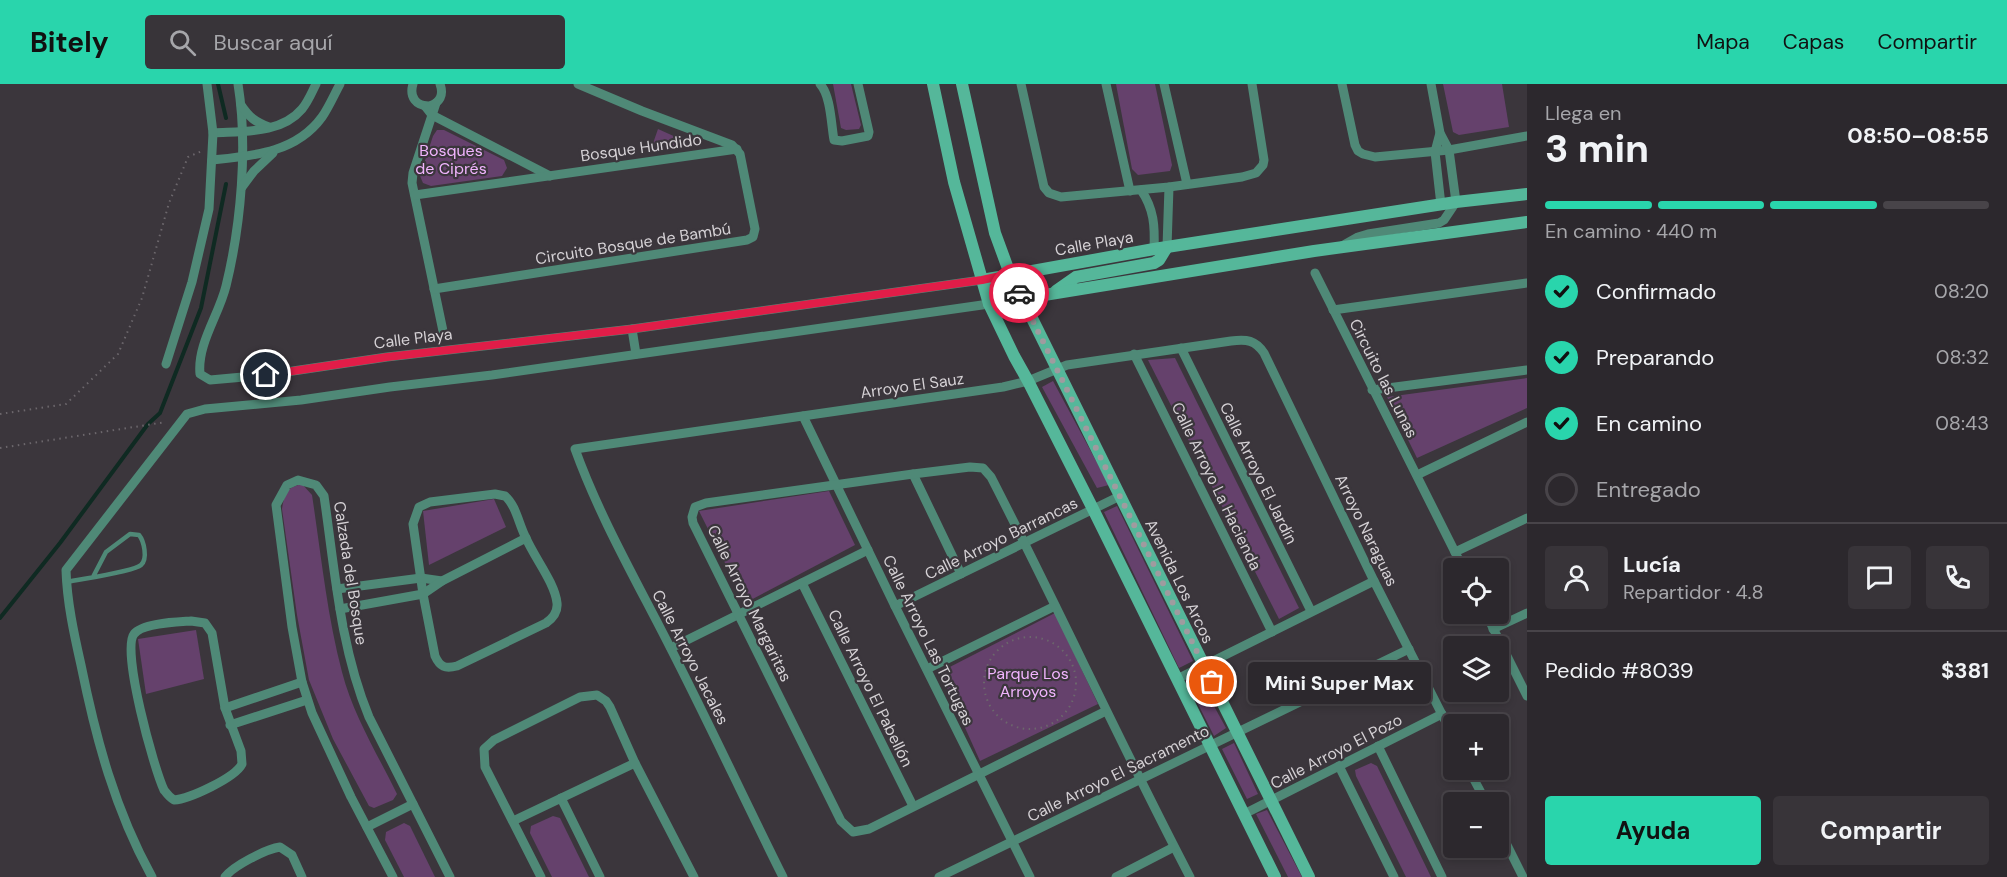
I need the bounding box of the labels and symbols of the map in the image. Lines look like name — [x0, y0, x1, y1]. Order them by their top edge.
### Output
street label: Bosque Hundido — [579, 129, 703, 166]
park label: Bosques de Ciprés — [415, 140, 487, 179]
street label: Circuito Bosque de Bambú — [534, 218, 732, 269]
street label: Calle Playa — [1053, 226, 1135, 261]
courier — [989, 263, 1049, 323]
street label: Circuito las Lunas — [1344, 315, 1423, 441]
street label: Calle Playa — [373, 323, 454, 354]
pin — [240, 349, 291, 400]
street label: Arroyo El Sauz — [859, 368, 965, 403]
street label: Calle Arroyo La Hacienda — [1167, 399, 1266, 574]
street label: Calle Arroyo El Jardín — [1215, 399, 1302, 548]
street label: Arroyo Naraguas — [1330, 471, 1403, 590]
street label: Calle Arroyo Barrancas — [921, 492, 1081, 585]
street label: Calzada del Bosque — [329, 500, 372, 646]
street label: Avenida Los Arcos — [1140, 516, 1219, 647]
street label: Calle Arroyo Margaritas — [702, 521, 797, 685]
street label: Calle Arroyo Las Tortugas — [878, 552, 979, 729]
street label: Calle Arroyo Jacales — [647, 586, 734, 728]
street label: Calle Arroyo El Pabellón — [823, 606, 918, 771]
pin — [1186, 656, 1237, 707]
callout: Mini Super Max — [1248, 661, 1431, 703]
park label: Parque Los Arroyos — [987, 663, 1069, 702]
street label: Calle Arroyo El Pozo — [1267, 709, 1406, 794]
street label: Calle Arroyo El Sacramento — [1024, 720, 1213, 827]

